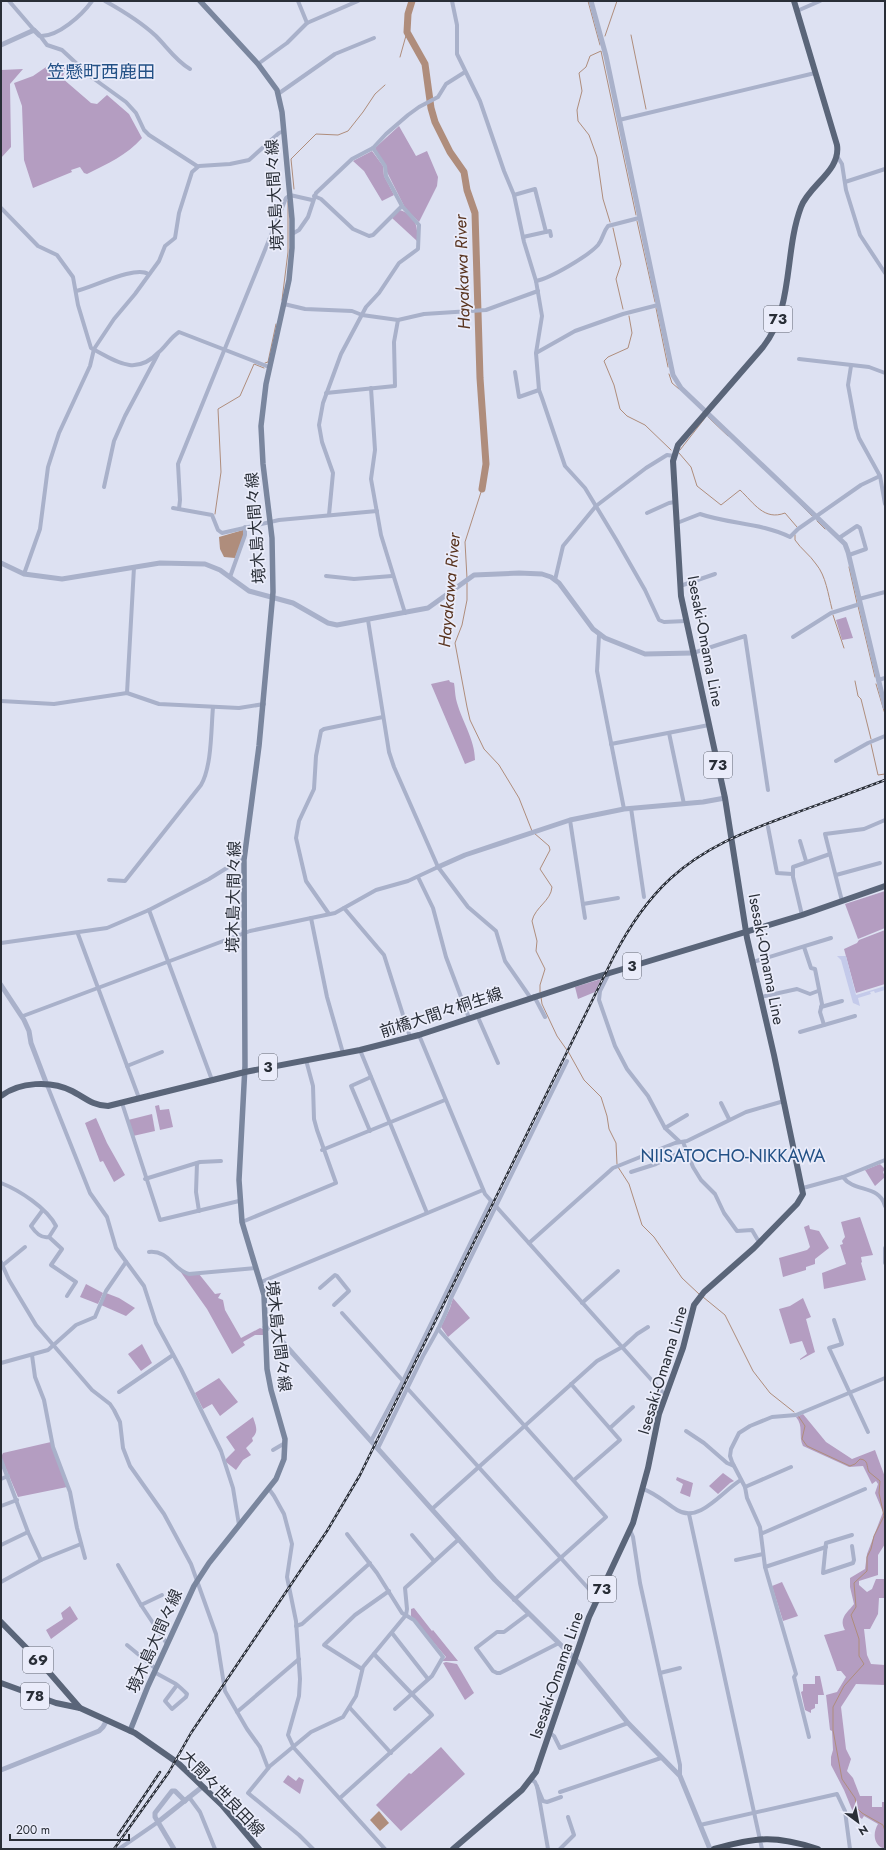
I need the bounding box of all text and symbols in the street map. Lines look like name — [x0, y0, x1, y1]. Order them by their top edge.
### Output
district label: 笠懸町西鹿田 — [47, 59, 155, 85]
street label: 境木島大間々線 — [260, 138, 289, 252]
water label: Hayakawa River — [448, 213, 476, 330]
road number: 73 — [764, 306, 792, 332]
street label: 境木島大間々線 — [240, 471, 271, 585]
water label: Hayakawa River — [432, 530, 466, 648]
street label: Isesaki-Omama Line — [682, 574, 729, 709]
road number: 73 — [704, 752, 732, 778]
street label: 境木島大間々線 — [221, 841, 246, 953]
street label: Isesaki-Omama Line — [743, 892, 790, 1027]
road number: 3 — [623, 953, 641, 979]
street label: 前橋大間々桐生線 — [377, 982, 506, 1043]
road number: 3 — [259, 1054, 277, 1080]
district label: NIISATOCHO-NIKKAWA — [641, 1143, 826, 1169]
street label: 境木島大間々線 — [260, 1279, 297, 1393]
street label: Isesaki-Omama Line — [632, 1303, 693, 1437]
road number: 73 — [588, 1576, 616, 1602]
street label: 境木島大間々線 — [121, 1585, 188, 1697]
street label: Isesaki-Omama Line — [524, 1608, 589, 1742]
road number: 69 — [23, 1647, 53, 1673]
road number: 78 — [21, 1683, 49, 1709]
street label: 大間々世良田線 — [175, 1745, 270, 1842]
north arrow — [838, 1802, 878, 1842]
scale bar — [10, 1816, 129, 1842]
text: 200 m — [16, 1821, 50, 1839]
text: N — [855, 1821, 871, 1840]

